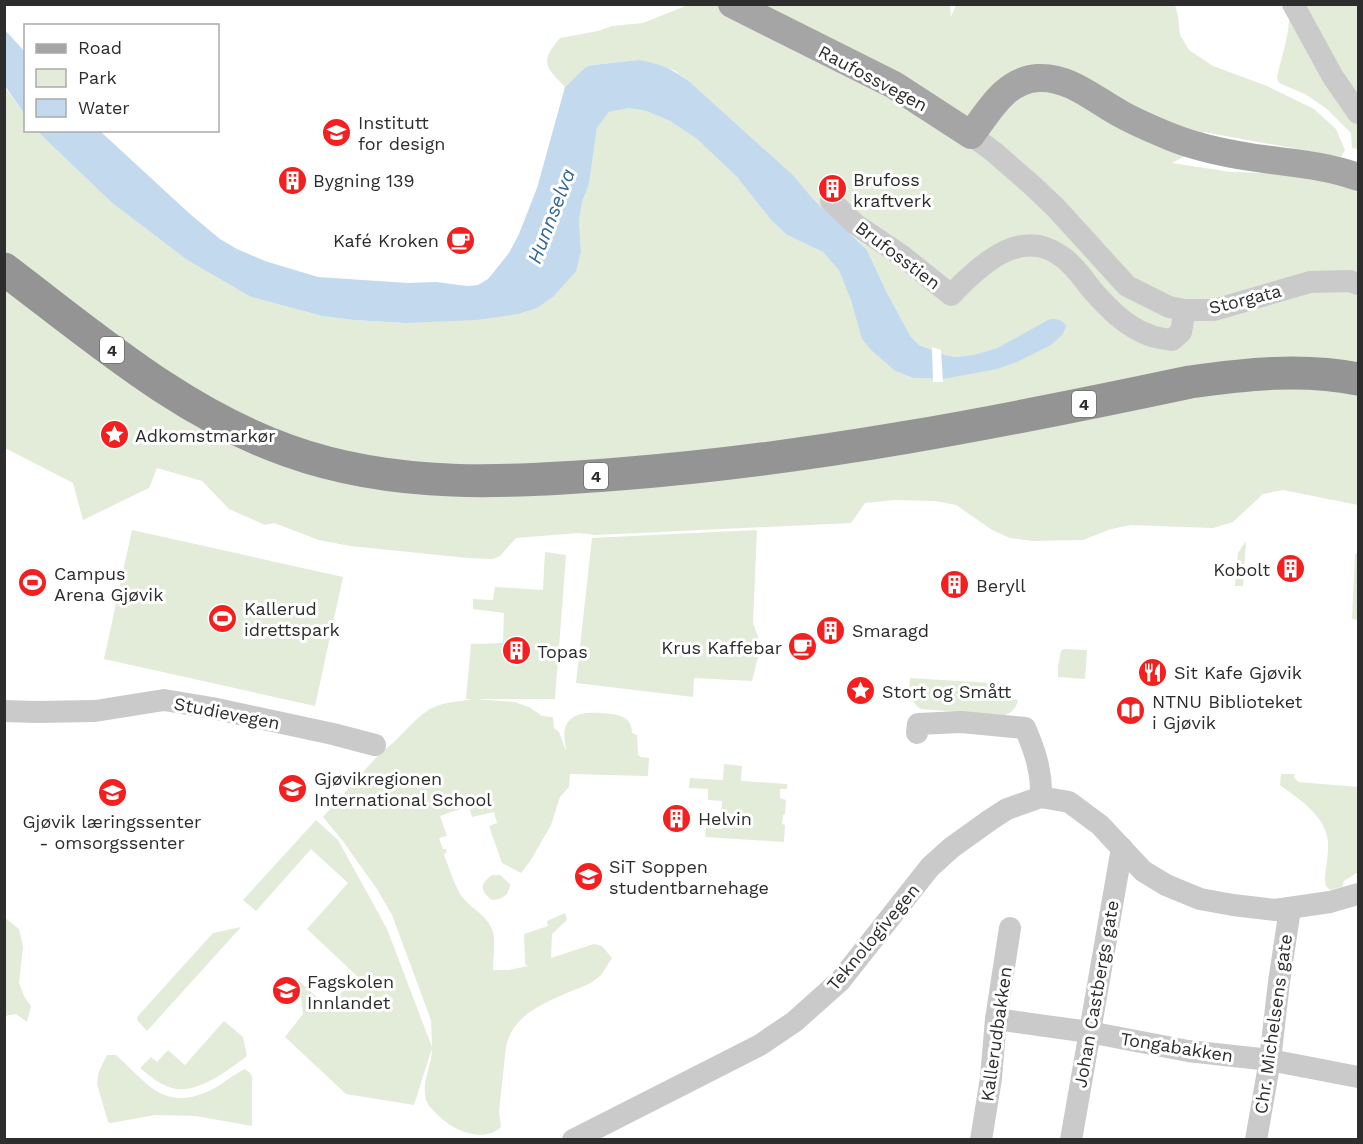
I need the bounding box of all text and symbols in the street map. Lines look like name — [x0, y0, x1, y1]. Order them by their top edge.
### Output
legend — [24, 24, 219, 132]
text: Road — [78, 37, 122, 58]
street label: Raufossvegen — [815, 40, 931, 116]
text: Park — [78, 67, 117, 88]
text: Water — [78, 97, 130, 118]
place label: Institutt for design — [358, 112, 445, 154]
school or university icon: Institutt for design — [321, 116, 353, 148]
building icon: Bygning 139 — [276, 164, 308, 196]
water label: Hunnselva — [522, 165, 580, 267]
place label: Brufoss kraftverk — [853, 169, 931, 211]
place label: Bygning 139 — [313, 170, 415, 191]
building icon: Brufoss kraftverk — [816, 173, 848, 205]
street label: Brufosstien — [851, 216, 945, 294]
cafe icon: Kafé Kroken — [444, 224, 476, 256]
place label: Kafé Kroken — [333, 230, 439, 251]
street label: Storgata — [1207, 280, 1283, 318]
road number: 4 — [100, 337, 124, 363]
road number: 4 — [1072, 391, 1096, 417]
place icon: Adkomstmarkør — [98, 419, 130, 451]
place label: Adkomstmarkør — [135, 425, 276, 446]
road number: 4 — [584, 463, 608, 489]
building icon: Kobolt — [1275, 553, 1307, 585]
place label: Kobolt — [1213, 559, 1270, 580]
place label: Campus Arena Gjøvik — [54, 563, 163, 605]
sports icon: Campus Arena Gjøvik — [17, 567, 49, 599]
building icon: Beryll — [939, 569, 971, 601]
place label: Beryll — [976, 575, 1026, 596]
place label: Kallerud idrettspark — [244, 598, 340, 640]
sports icon: Kallerud idrettspark — [207, 602, 239, 634]
building icon: Smaragd — [815, 614, 847, 646]
place label: Smaragd — [852, 620, 929, 641]
cafe icon: Krus Kaffebar — [787, 631, 819, 663]
building icon: Topas — [500, 635, 532, 667]
place label: Krus Kaffebar — [661, 637, 782, 658]
place label: Topas — [537, 641, 588, 662]
restaurant icon: Sit Kafe Gjøvik — [1137, 656, 1169, 688]
place label: Sit Kafe Gjøvik — [1174, 662, 1302, 683]
place icon: Stort og Smått — [845, 675, 877, 707]
place label: Stort og Smått — [882, 681, 1012, 702]
place label: NTNU Biblioteket i Gjøvik — [1152, 691, 1303, 733]
street label: Studievegen — [172, 692, 282, 734]
library icon: NTNU Biblioteket i Gjøvik — [1115, 695, 1147, 727]
place label: Gjøvikregionen International School — [314, 768, 492, 810]
school or university icon: Gjøvikregionen International School — [277, 772, 309, 804]
school or university icon: Gjøvik læringssenter - omsorgssenter — [96, 776, 128, 808]
building icon: Helvin — [661, 802, 693, 834]
place label: Helvin — [698, 808, 752, 829]
place label: Gjøvik læringssenter - omsorgssenter — [23, 811, 201, 853]
place label: SiT Soppen studentbarnehage — [609, 856, 769, 898]
school or university icon: SiT Soppen studentbarnehage — [572, 860, 604, 892]
street label: Teknologivegen — [822, 879, 924, 995]
street label: Johan Castbergs gate — [1069, 899, 1123, 1089]
street label: Chr. Michelsens gate — [1250, 933, 1296, 1115]
street label: Kallerudbakken — [976, 965, 1016, 1103]
place label: Fagskolen Innlandet — [307, 971, 394, 1013]
school or university icon: Fagskolen Innlandet — [270, 975, 302, 1007]
street label: Tongabakken — [1119, 1028, 1235, 1066]

